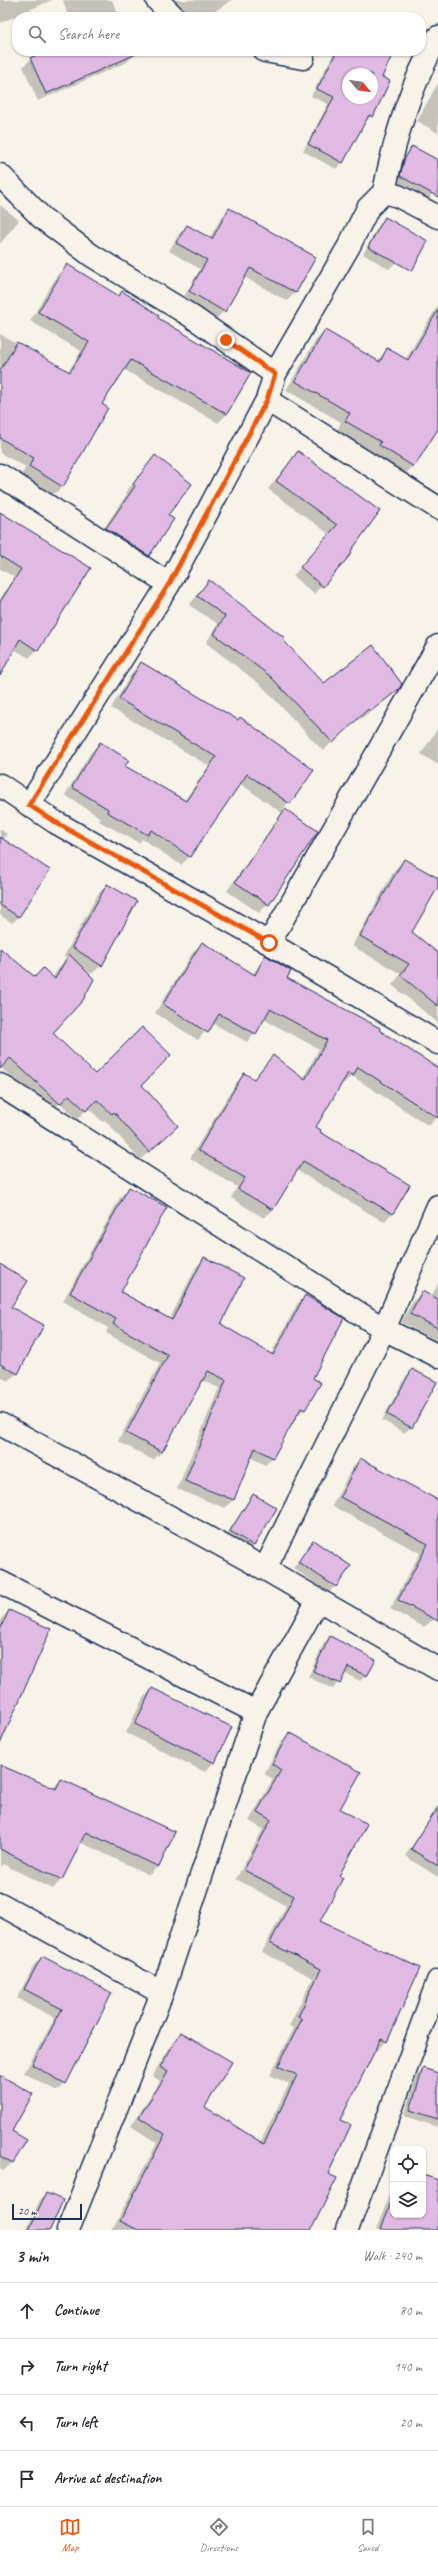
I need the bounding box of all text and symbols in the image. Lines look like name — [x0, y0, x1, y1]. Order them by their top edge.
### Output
search box — [12, 12, 426, 56]
icon: search — [26, 23, 48, 45]
text: Search here — [58, 25, 119, 44]
north arrow — [342, 68, 378, 104]
route end — [217, 331, 235, 349]
route start — [260, 934, 278, 952]
map controls — [390, 2146, 426, 2218]
button: locate — [390, 2146, 426, 2182]
button: layers — [390, 2182, 426, 2218]
scale bar — [12, 2202, 82, 2221]
text: 20 m — [18, 2204, 37, 2218]
text: 3 min — [16, 2246, 49, 2267]
text: Walk · 240 m — [363, 2248, 422, 2264]
icon: ahead — [16, 2300, 38, 2322]
text: Continue — [54, 2301, 99, 2320]
text: 80 m — [400, 2303, 422, 2319]
icon: right — [16, 2356, 38, 2378]
text: Turn right — [54, 2357, 107, 2376]
text: 140 m — [394, 2359, 422, 2375]
icon: left — [16, 2412, 38, 2434]
text: Turn left — [54, 2413, 97, 2432]
text: 20 m — [400, 2415, 422, 2431]
icon: arrive — [16, 2468, 38, 2490]
text: Arrive at destination — [54, 2469, 161, 2488]
tab: Map — [59, 2516, 81, 2554]
tab: Directions — [200, 2516, 238, 2554]
tab: Saved — [357, 2516, 379, 2554]

